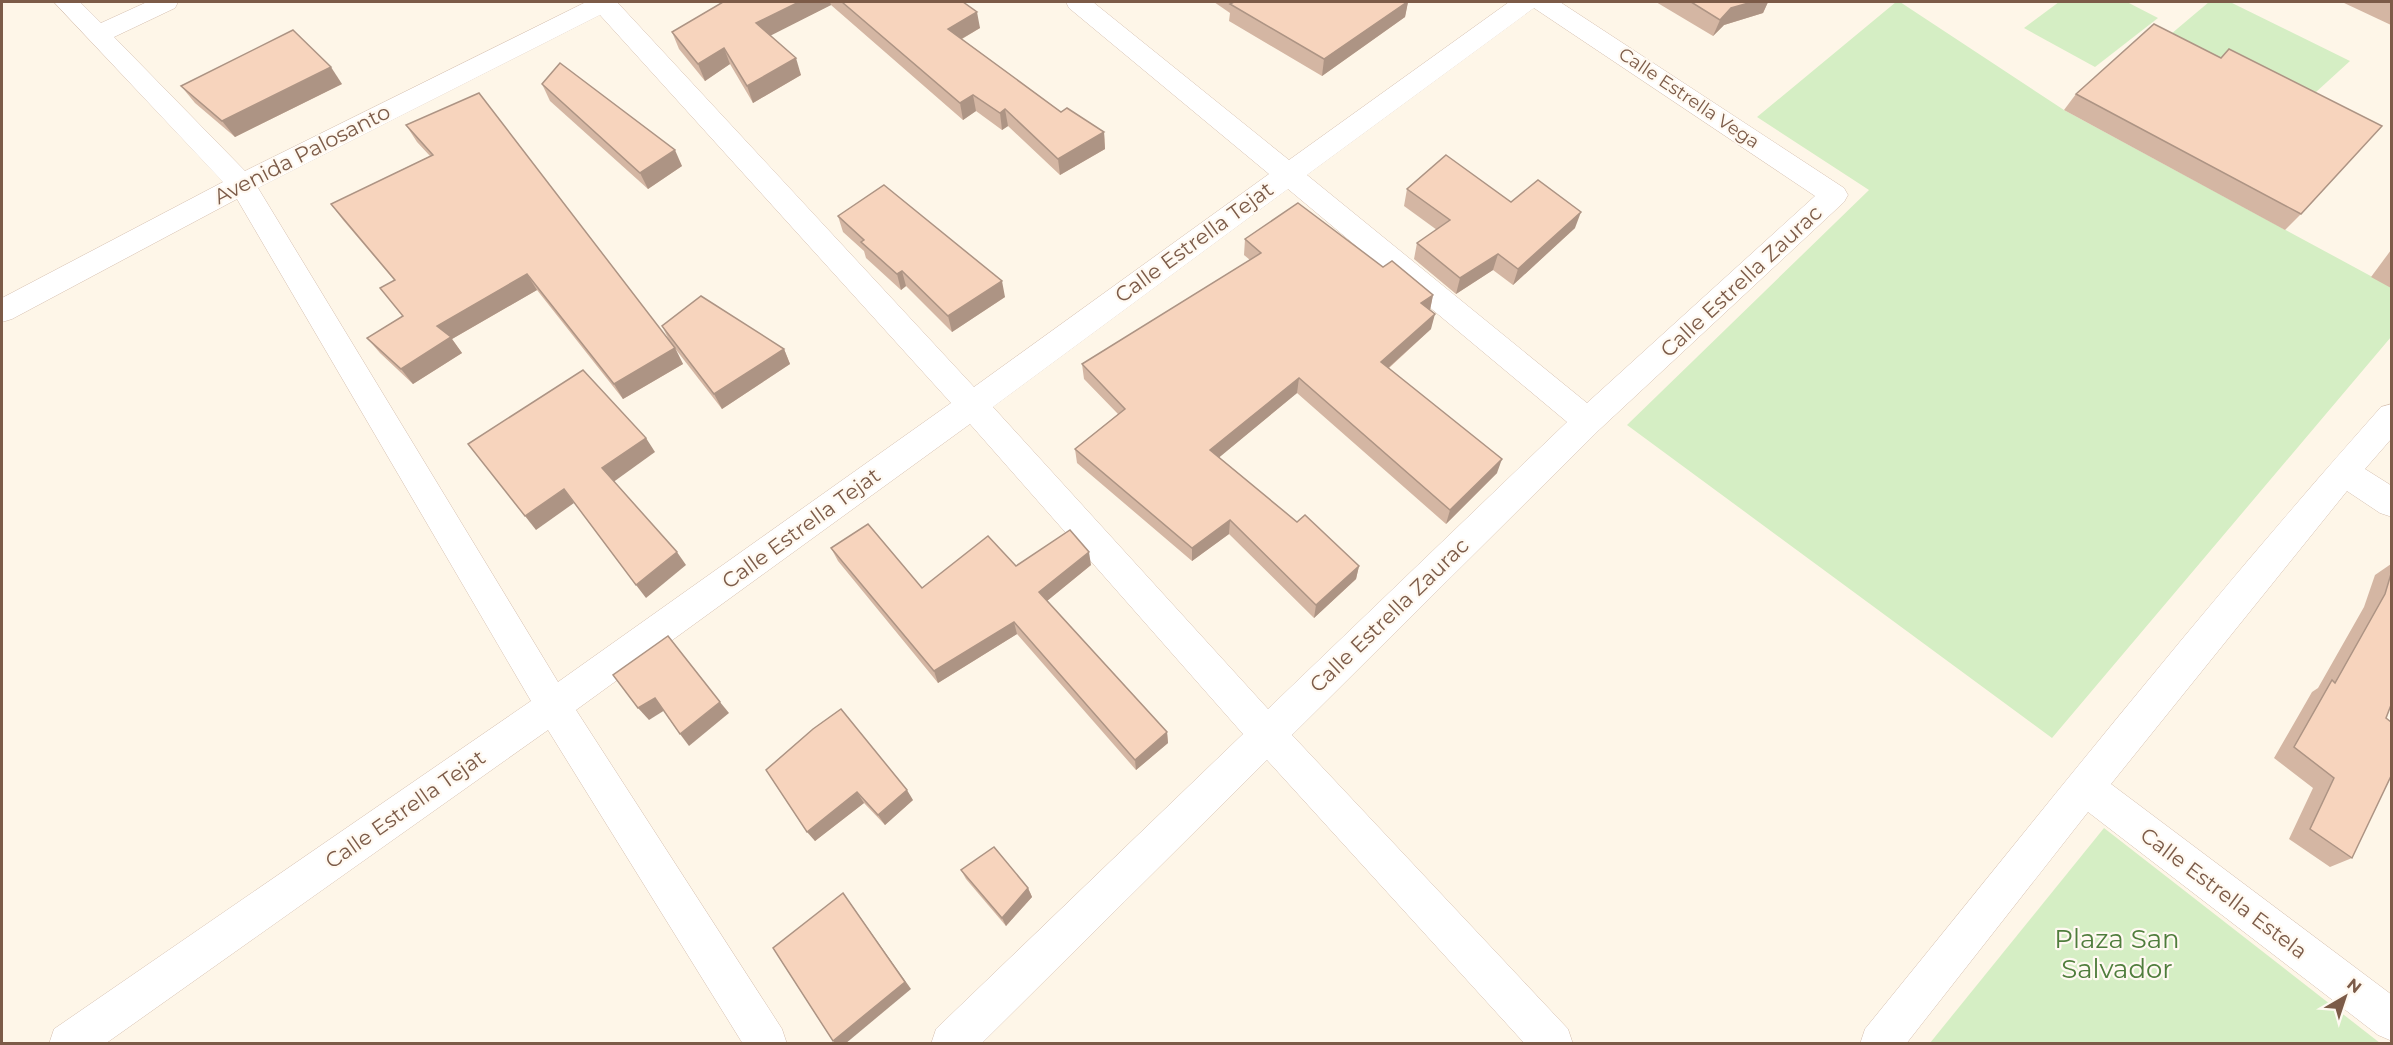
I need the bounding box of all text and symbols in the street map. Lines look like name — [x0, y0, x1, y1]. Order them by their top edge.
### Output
street label: Calle Estrella Vega — [1615, 43, 1763, 153]
street label: Avenida Palosanto — [210, 99, 394, 209]
street label: Calle Estrella Tejat — [1110, 176, 1278, 308]
street label: Calle Estrella Zaurac — [1655, 200, 1827, 362]
street label: Calle Estrella Tejat — [717, 462, 885, 594]
street label: Calle Estrella Zaurac — [1304, 533, 1474, 697]
street label: Calle Estrella Tejat — [320, 744, 490, 874]
street label: Calle Estrella Estela — [2136, 822, 2312, 964]
park label: Plaza San Salvador — [2054, 923, 2180, 985]
north arrow — [2315, 967, 2375, 1027]
text: N — [2343, 974, 2365, 997]

